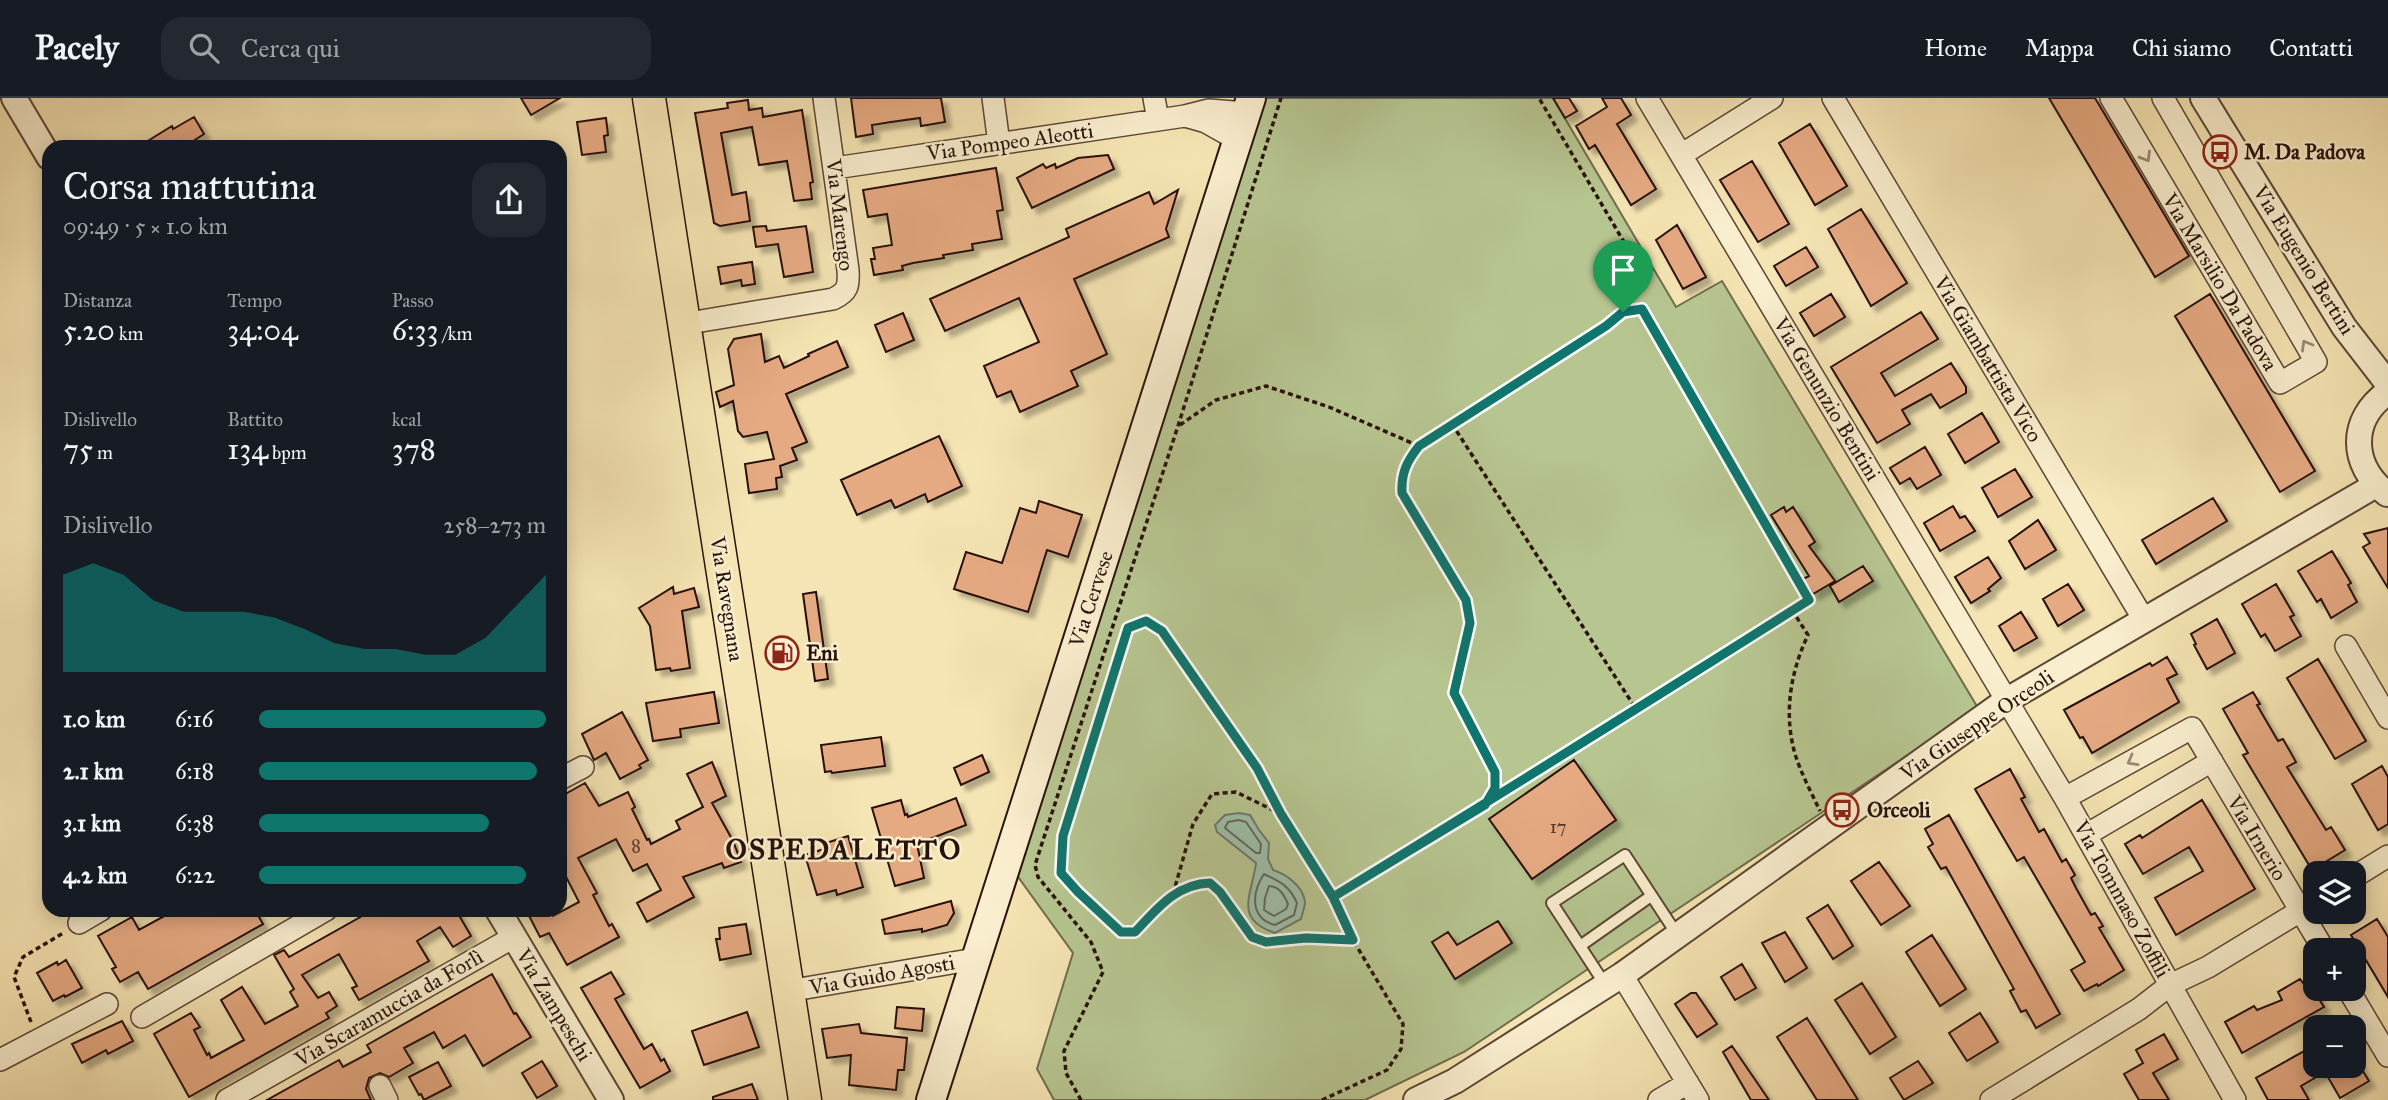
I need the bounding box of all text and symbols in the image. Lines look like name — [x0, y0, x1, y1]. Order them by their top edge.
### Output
search box — [161, 17, 651, 80]
text: Pacely — [35, 28, 119, 68]
icon: search — [185, 29, 223, 67]
text: Cerca qui — [241, 32, 340, 64]
text: Home — [1924, 33, 1987, 63]
text: Mappa — [2025, 33, 2094, 63]
text: Chi siamo — [2132, 33, 2231, 63]
text: Contatti — [2269, 33, 2353, 63]
street label: Via Pompeo Aleotti — [924, 117, 1095, 167]
bus stop icon: M. Da Padova — [2201, 133, 2239, 171]
place label: M. Da Padova — [2244, 139, 2366, 165]
one-way arrow — [2138, 149, 2151, 162]
street label: Via Marengo — [820, 157, 860, 273]
text: Corsa mattutina — [63, 163, 316, 209]
button: share — [472, 163, 546, 237]
street label: Via Eugenio Bertini — [2247, 179, 2361, 340]
street label: Via Marsilio Da Padova — [2156, 188, 2283, 376]
text: 09:49 · 5 × 1.0 km — [63, 212, 228, 240]
pin — [1593, 240, 1653, 312]
icon: arrive — [1604, 251, 1642, 289]
street label: Via Giambattista Vico — [1928, 270, 2048, 447]
text: Distanza — [63, 289, 132, 312]
text: Tempo — [227, 289, 282, 312]
text: Passo — [392, 289, 434, 312]
text: 5.20 — [63, 312, 115, 348]
text: 34:04 — [227, 312, 298, 348]
text: 6:33 — [392, 312, 439, 348]
street label: Via Genunzio Bentini — [1767, 312, 1886, 486]
text: km — [115, 322, 144, 345]
text: /km — [439, 322, 473, 345]
one-way arrow — [2301, 339, 2314, 352]
text: Dislivello — [63, 408, 137, 431]
text: Battito — [227, 408, 283, 431]
text: kcal — [392, 408, 422, 431]
text: 75 — [63, 431, 93, 467]
text: 134 — [227, 431, 268, 467]
text: 378 — [392, 431, 436, 467]
text: m — [93, 441, 113, 464]
text: bpm — [268, 441, 307, 464]
text: Dislivello — [63, 511, 153, 539]
text: 258–273 m — [443, 511, 546, 539]
street label: Via Ravegnana — [704, 534, 750, 663]
street label: Via Cervese — [1063, 547, 1119, 651]
fuel station icon: Eni — [763, 634, 801, 672]
place label: Eni — [806, 640, 838, 666]
street label: Via Giuseppe Orceoli — [1894, 664, 2059, 787]
text: 1.0 km — [63, 705, 125, 733]
text: 6:16 — [175, 705, 213, 733]
one-way arrow — [2127, 753, 2140, 766]
text: 2.1 km — [63, 757, 124, 785]
text: 6:18 — [175, 757, 214, 785]
street label: Via Irnerio — [2221, 790, 2293, 886]
bus stop icon: Orceoli — [1823, 791, 1861, 829]
place label: Orceoli — [1867, 797, 1931, 823]
text: 3.1 km — [63, 809, 121, 837]
text: 6:38 — [175, 809, 214, 837]
street label: Via Tommaso Zoffili — [2067, 815, 2176, 983]
house number: 17 — [1550, 816, 1566, 838]
district label: OSPEDALETTO — [726, 832, 962, 867]
house number: 8 — [631, 835, 641, 857]
text: 4.2 km — [63, 861, 127, 889]
text: 6:22 — [175, 861, 215, 889]
map controls — [2303, 861, 2366, 1078]
button: layers — [2303, 861, 2366, 924]
button: + — [2303, 938, 2366, 1001]
street label: Via Scaramuccia da Forlì — [289, 943, 488, 1073]
street label: Via Zampeschi — [510, 943, 598, 1066]
street label: Via Guido Agosti — [806, 949, 957, 1001]
button: − — [2303, 1015, 2366, 1078]

